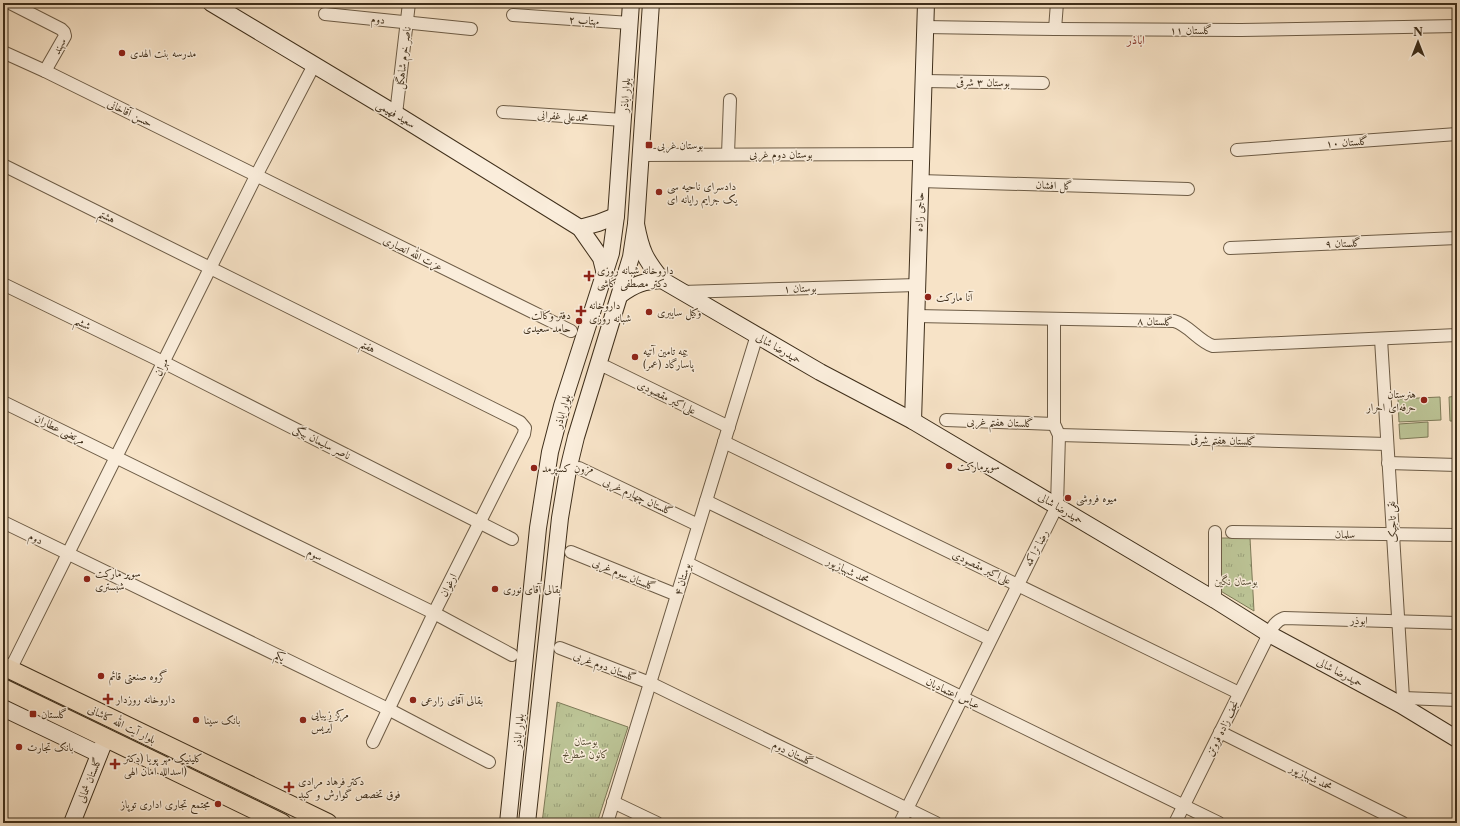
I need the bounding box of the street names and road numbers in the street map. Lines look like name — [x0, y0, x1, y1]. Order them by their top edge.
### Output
street label: دوم — [370, 11, 386, 30]
street label: مهتاب ۲ — [568, 12, 600, 29]
street label: گلستان ۱۱ — [1170, 23, 1212, 37]
street label: ناصر خرم شاهگل — [392, 26, 417, 91]
street label: سهند — [49, 35, 70, 57]
street label: بوستان ۳ شرقی — [956, 75, 1010, 90]
street label: بلوار اباذر — [617, 77, 633, 114]
street label: حسن آقاخانی — [104, 96, 155, 132]
street label: سعید فهیمی — [373, 97, 418, 133]
street label: محمدعلی غفرانی — [537, 107, 589, 127]
street label: گلستان ۱۰ — [1326, 134, 1368, 150]
street label: بوستان دوم غربی — [749, 147, 813, 164]
street label: گل افشان — [1035, 177, 1073, 195]
street label: حاجی زاده — [911, 191, 927, 232]
street label: هشتم — [94, 206, 118, 230]
street label: عزت الله انصاری — [380, 231, 446, 274]
street label: گلستان ۹ — [1325, 235, 1361, 251]
street label: بوستان ۱ — [783, 280, 817, 296]
street label: ششم — [71, 313, 94, 337]
street label: گلستان ٨ — [1137, 313, 1173, 329]
street label: حمیدرضا شالی — [754, 329, 804, 367]
street label: هفتم — [356, 336, 378, 359]
street label: مهران — [151, 356, 172, 379]
street label: علی‌اکبر مقصودی — [634, 377, 699, 419]
street label: بلوار اباذر — [550, 393, 573, 430]
street label: مرتضی عطاران — [32, 411, 88, 448]
street label: گلستان هفتم غربی — [966, 414, 1034, 434]
street label: ناصر سلیمان بیگی — [291, 422, 353, 463]
street label: گلستان هفتم شرقی — [1190, 432, 1256, 452]
street label: گلستان چهارم غربی — [600, 474, 675, 521]
street label: حمیدرضا شالی — [1036, 489, 1086, 527]
street label: نقی تاجیک — [1384, 500, 1402, 543]
street label: رضا تراکمه — [1021, 527, 1051, 569]
street label: سلمان — [1335, 527, 1355, 541]
street label: دوم — [25, 529, 45, 550]
street label: سوم — [304, 544, 325, 566]
street label: علی‌اکبر مقصودی — [949, 547, 1014, 589]
street label: محمد شهبازپور — [823, 553, 872, 587]
street label: گلستان سوم غربی — [589, 555, 657, 596]
street label: بوستان ۴ — [670, 561, 694, 597]
street label: ارغوان — [436, 571, 460, 599]
street label: ابوذر — [1349, 613, 1368, 627]
street label: یکم — [271, 648, 288, 668]
street label: گلستان دوم غربی — [571, 648, 638, 687]
street label: حمیدرضا شالی — [1315, 654, 1365, 690]
street label: عباس اعتمادیان — [924, 674, 982, 712]
street label: نجف زاده فروتن — [1202, 698, 1242, 759]
street label: بلوار آیت الله کاشانی — [86, 700, 159, 746]
street label: بلوار اباذر — [509, 713, 527, 750]
street label: گلستان دوم — [769, 737, 816, 772]
street label: گلستان شمالی — [74, 755, 104, 805]
street label: محمد شهبازپور — [1286, 760, 1335, 794]

